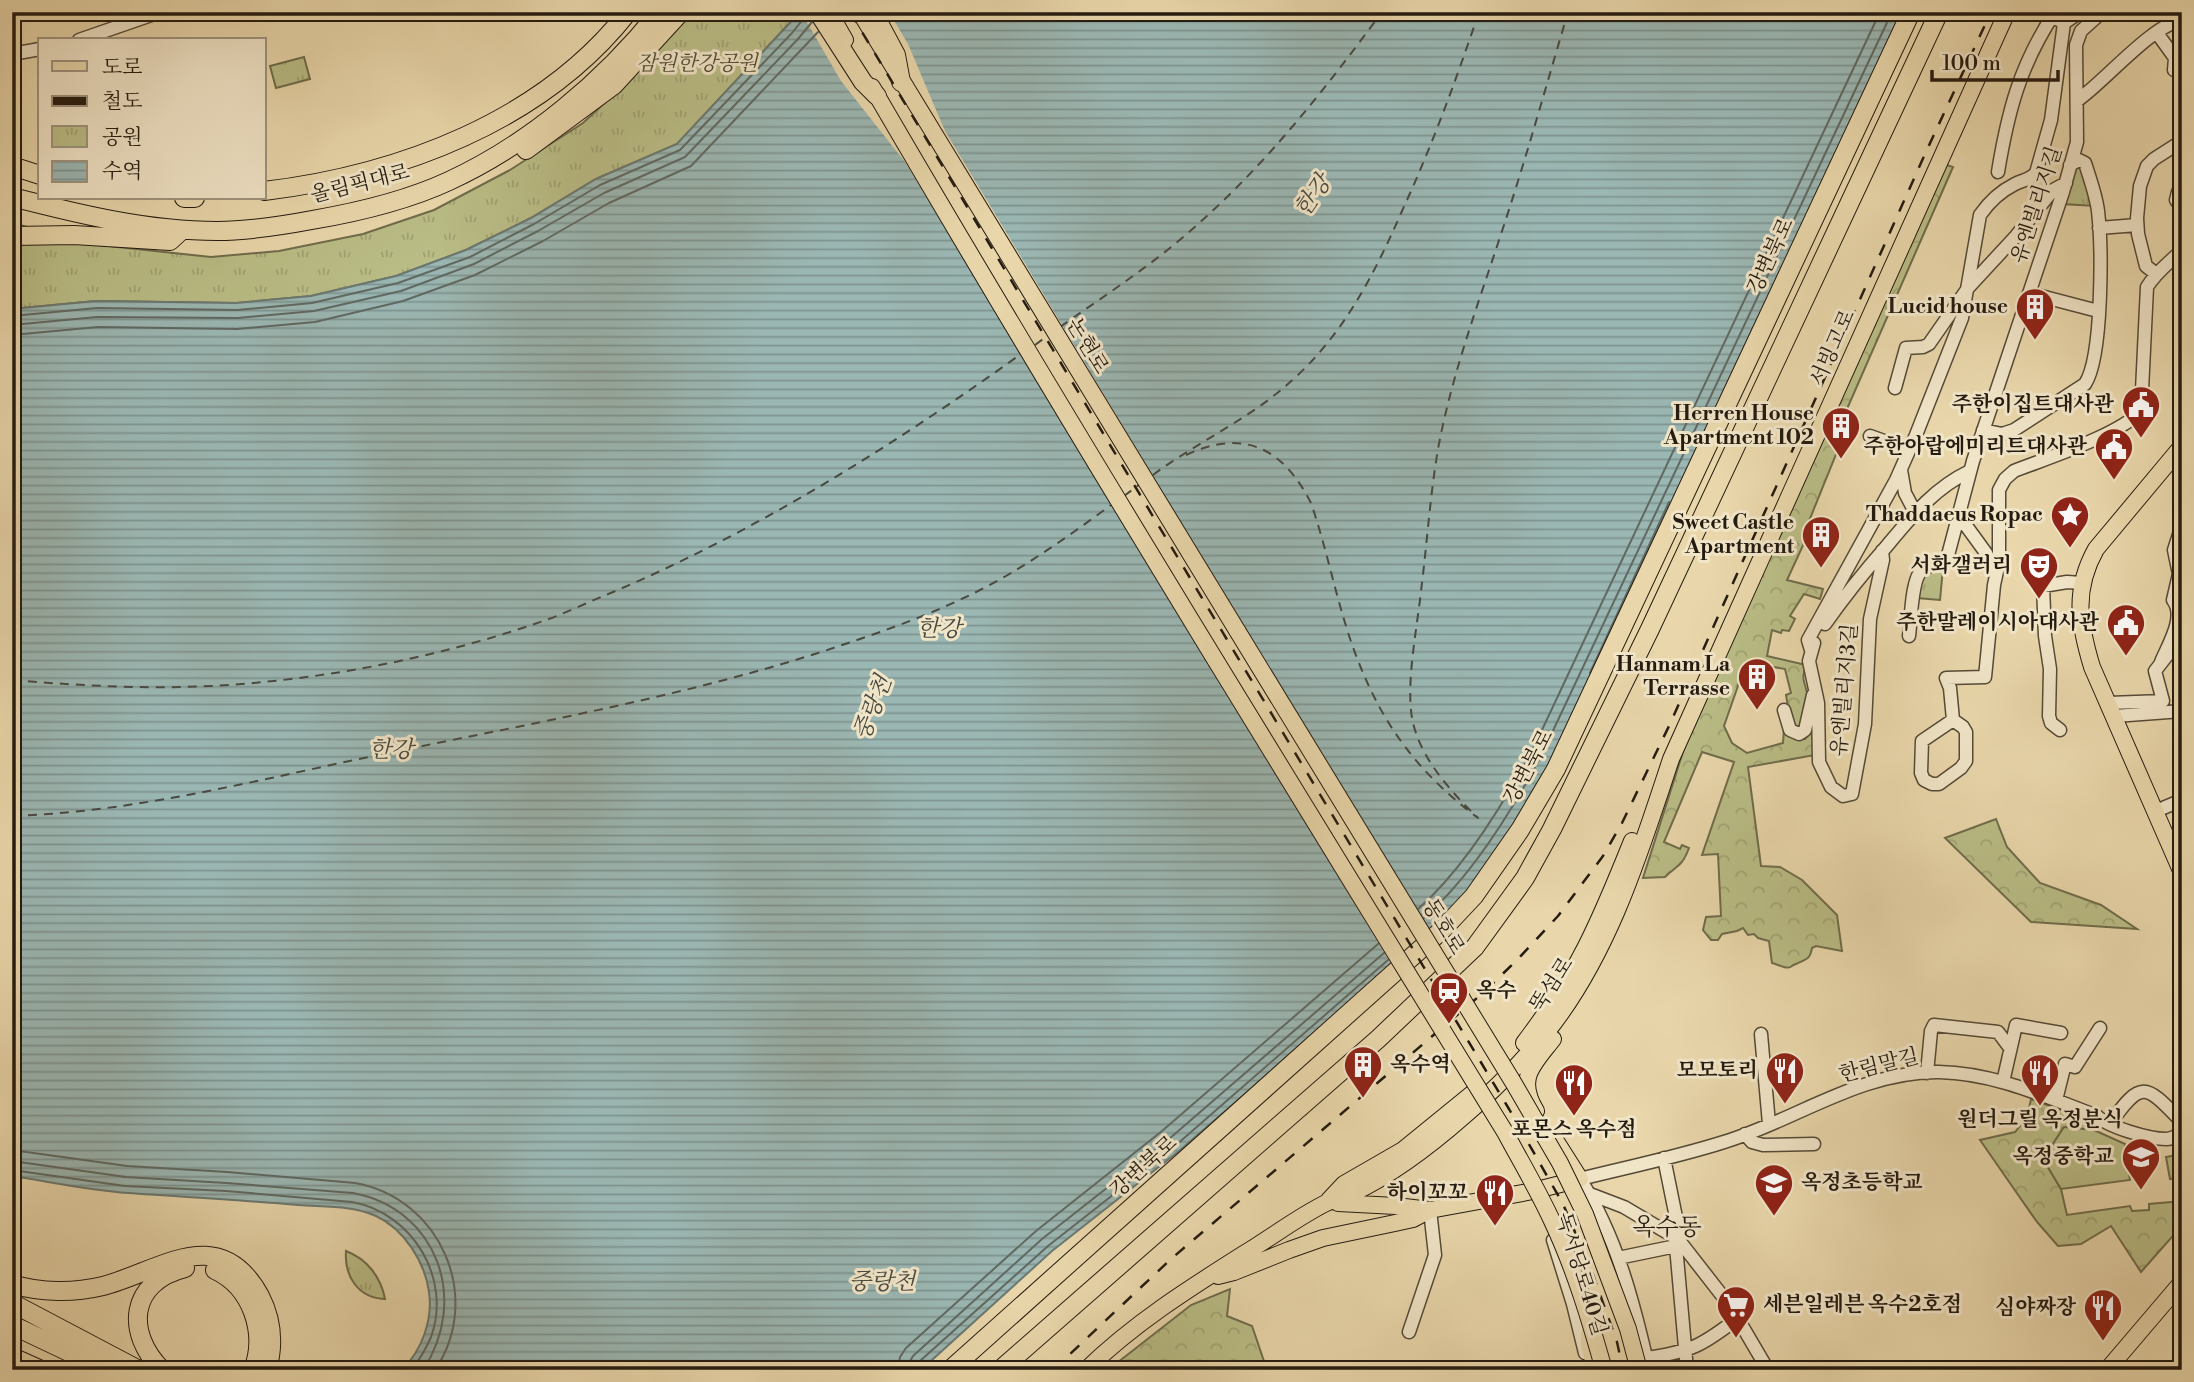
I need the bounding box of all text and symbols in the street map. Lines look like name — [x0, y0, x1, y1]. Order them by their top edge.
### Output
legend — [38, 38, 266, 200]
scale bar — [1932, 38, 2058, 82]
park label: 잠원한강공원 — [636, 51, 760, 77]
text: 100 m — [1942, 51, 2001, 77]
text: 도로 — [102, 55, 143, 81]
text: 철도 — [102, 89, 143, 115]
text: 공원 — [102, 125, 143, 151]
street label: 유엔빌리지길 — [2006, 143, 2068, 267]
text: 수역 — [102, 159, 143, 185]
street label: 올림픽대로 — [308, 159, 412, 209]
water label: 한강 — [1289, 167, 1339, 222]
street label: 강변북로 — [1742, 214, 1800, 298]
building icon: Lucid house — [2014, 286, 2056, 341]
place label: Lucid house — [1888, 294, 2008, 320]
street label: 서빙고로 — [1805, 306, 1861, 390]
street label: 논현로 — [1060, 313, 1114, 379]
public building icon: 주한이집트대사관 — [2120, 384, 2162, 439]
place label: 주한이집트대사관 — [1952, 392, 2115, 418]
place label: Herren House Apartment 102 — [1663, 401, 1814, 451]
building icon: Herren House Apartment 102 — [1820, 405, 1862, 460]
public building icon: 주한아랍에미리트대사관 — [2093, 426, 2135, 481]
place label: 주한아랍에미리트대사관 — [1864, 434, 2088, 460]
place icon: Thaddaeus Ropac — [2049, 494, 2091, 549]
place label: Thaddaeus Ropac — [1866, 502, 2043, 528]
place label: Sweet Castle Apartment — [1673, 510, 1795, 560]
building icon: Sweet Castle Apartment — [1800, 514, 1842, 569]
theatre icon: 서화갤러리 — [2018, 545, 2060, 600]
place label: 서화갤러리 — [1911, 553, 2012, 579]
public building icon: 주한말레이시아대사관 — [2105, 602, 2147, 657]
place label: 주한말레이시아대사관 — [1896, 610, 2100, 636]
water label: 한강 — [917, 615, 965, 643]
street label: 유엔빌리지3길 — [1826, 622, 1864, 758]
place label: Hannam La Terrasse — [1616, 652, 1731, 702]
building icon: Hannam La Terrasse — [1736, 656, 1778, 711]
water label: 중랑천 — [848, 670, 899, 744]
street label: 강변북로 — [1498, 725, 1560, 809]
water label: 한강 — [369, 736, 417, 764]
street label: 동호로 — [1416, 894, 1470, 960]
street label: 뚝섬로 — [1525, 952, 1579, 1018]
station icon: 옥수 — [1428, 970, 1470, 1025]
place label: 옥수 — [1476, 978, 1517, 1004]
building icon: 옥수역 — [1342, 1044, 1384, 1099]
street label: 한림말길 — [1836, 1044, 1922, 1088]
restaurant icon: 모모토리 — [1764, 1050, 1806, 1105]
place label: 옥수역 — [1390, 1052, 1451, 1078]
restaurant icon: 원더그릴 옥정분식 — [2019, 1052, 2061, 1107]
place label: 모모토리 — [1677, 1058, 1758, 1084]
restaurant icon: 포몬스 옥수점 — [1553, 1062, 1595, 1117]
place label: 원더그릴 옥정분식 — [1957, 1107, 2123, 1133]
place label: 포몬스 옥수점 — [1511, 1117, 1637, 1143]
street label: 강변북로 — [1105, 1130, 1183, 1204]
school or university icon: 옥정중학교 — [2120, 1136, 2162, 1191]
place label: 옥정중학교 — [2013, 1144, 2114, 1170]
school or university icon: 옥정초등학교 — [1753, 1162, 1795, 1217]
place label: 옥정초등학교 — [1801, 1170, 1923, 1196]
restaurant icon: 하이꼬꼬 — [1474, 1172, 1516, 1227]
place label: 하이꼬꼬 — [1387, 1180, 1468, 1206]
street label: 독서당로40길 — [1550, 1209, 1612, 1339]
district label: 옥수동 — [1632, 1213, 1702, 1243]
water label: 중랑천 — [849, 1268, 917, 1296]
supermarket icon: 세븐일레븐 옥수2호점 — [1715, 1284, 1757, 1339]
restaurant icon: 심야짜장 — [2082, 1287, 2124, 1342]
place label: 세븐일레븐 옥수2호점 — [1763, 1292, 1962, 1318]
place label: 심야짜장 — [1995, 1295, 2077, 1321]

